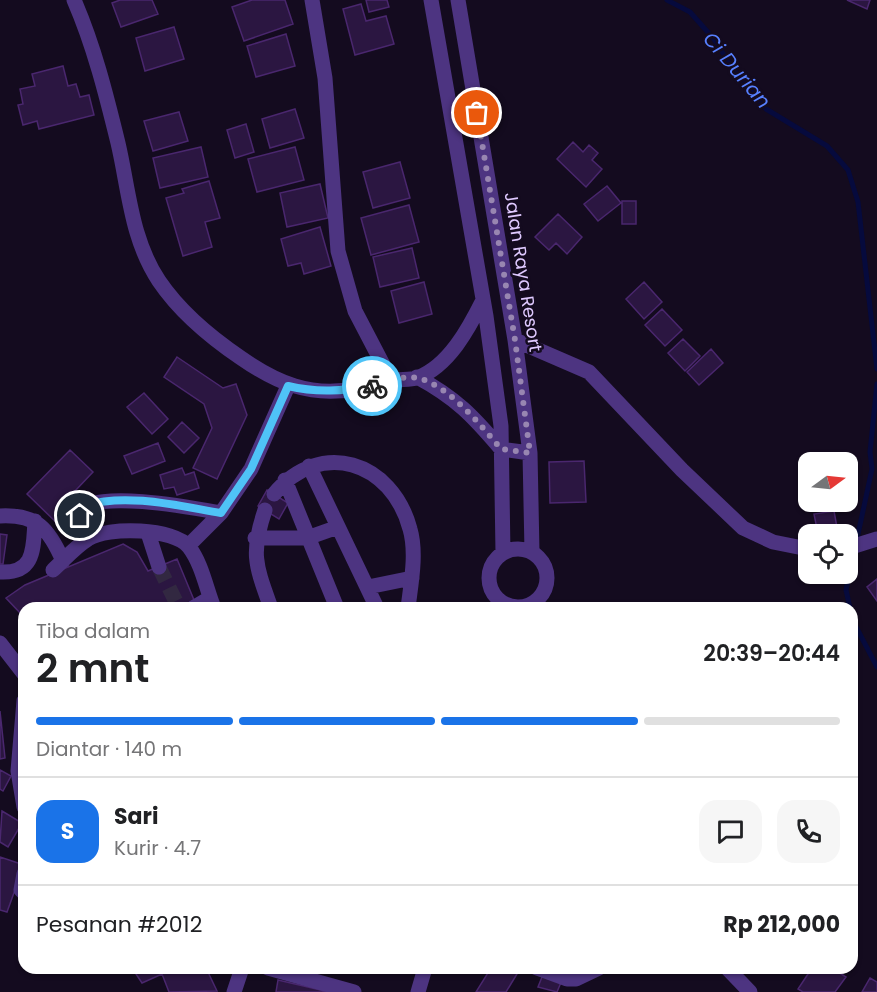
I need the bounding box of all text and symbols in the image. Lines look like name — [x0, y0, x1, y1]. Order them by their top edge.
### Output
water label: Ci Durian — [697, 26, 777, 114]
pin — [451, 87, 502, 138]
icon: bag — [460, 96, 493, 129]
street label: Jalan Raya Resort — [499, 190, 548, 353]
courier — [342, 356, 402, 416]
icon: bike — [356, 370, 389, 403]
north arrow — [798, 452, 858, 512]
map controls — [798, 452, 858, 584]
pin — [54, 490, 105, 541]
icon: home — [63, 499, 96, 532]
button: locate — [798, 524, 858, 584]
text: Tiba dalam — [36, 617, 150, 645]
text: 20:39–20:44 — [703, 638, 840, 669]
text: 2 mnt — [36, 641, 149, 696]
text: Diantar · 140 m — [36, 735, 182, 763]
button: chat — [699, 800, 762, 863]
button: phone — [777, 800, 840, 863]
text: Sari — [114, 801, 158, 832]
text: S — [61, 816, 74, 847]
text: Kurir · 4.7 — [114, 834, 201, 862]
text: Pesanan #2012 — [36, 909, 202, 940]
text: Rp 212,000 — [723, 909, 840, 940]

